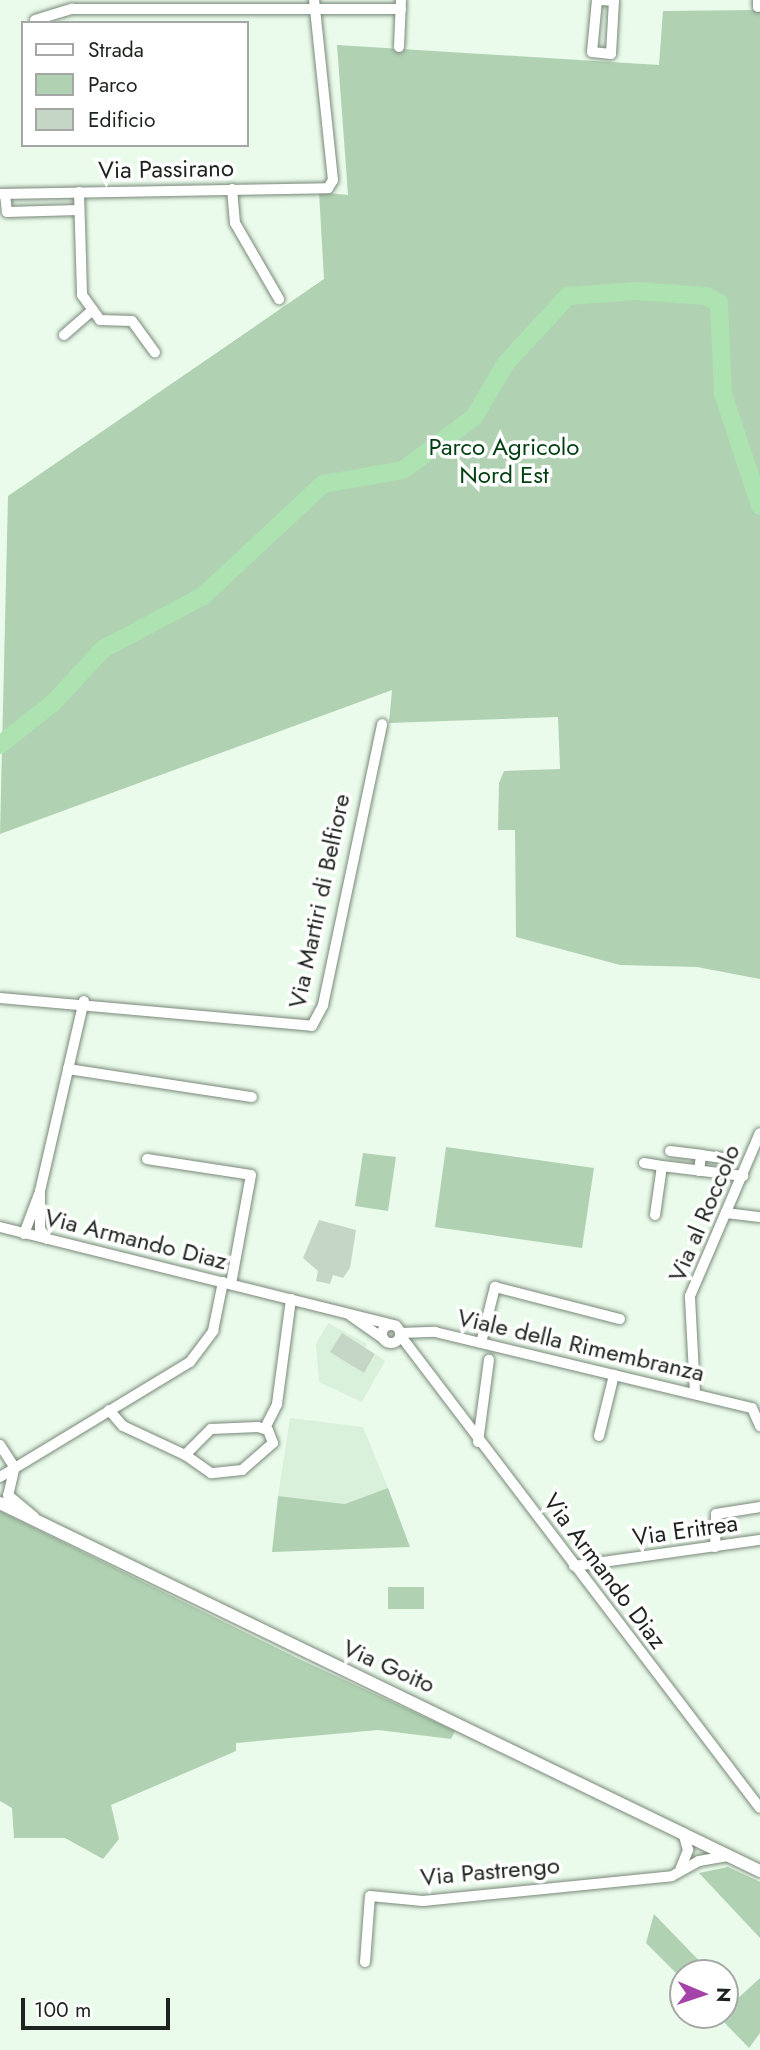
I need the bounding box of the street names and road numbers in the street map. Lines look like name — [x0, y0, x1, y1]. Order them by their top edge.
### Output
street label: Via Passirano — [98, 153, 234, 185]
street label: Via Martiri di Belfiore — [282, 791, 356, 1011]
street label: Via al Roccolo — [662, 1140, 746, 1286]
street label: Via Armando Diaz — [42, 1202, 230, 1276]
street label: Viale della Rimembranza — [455, 1303, 707, 1387]
street label: Via Armando Diaz — [537, 1488, 673, 1654]
street label: Via Eritrea — [630, 1508, 740, 1552]
street label: Via Goito — [339, 1633, 439, 1699]
street label: Via Pastrengo — [419, 1851, 561, 1891]

